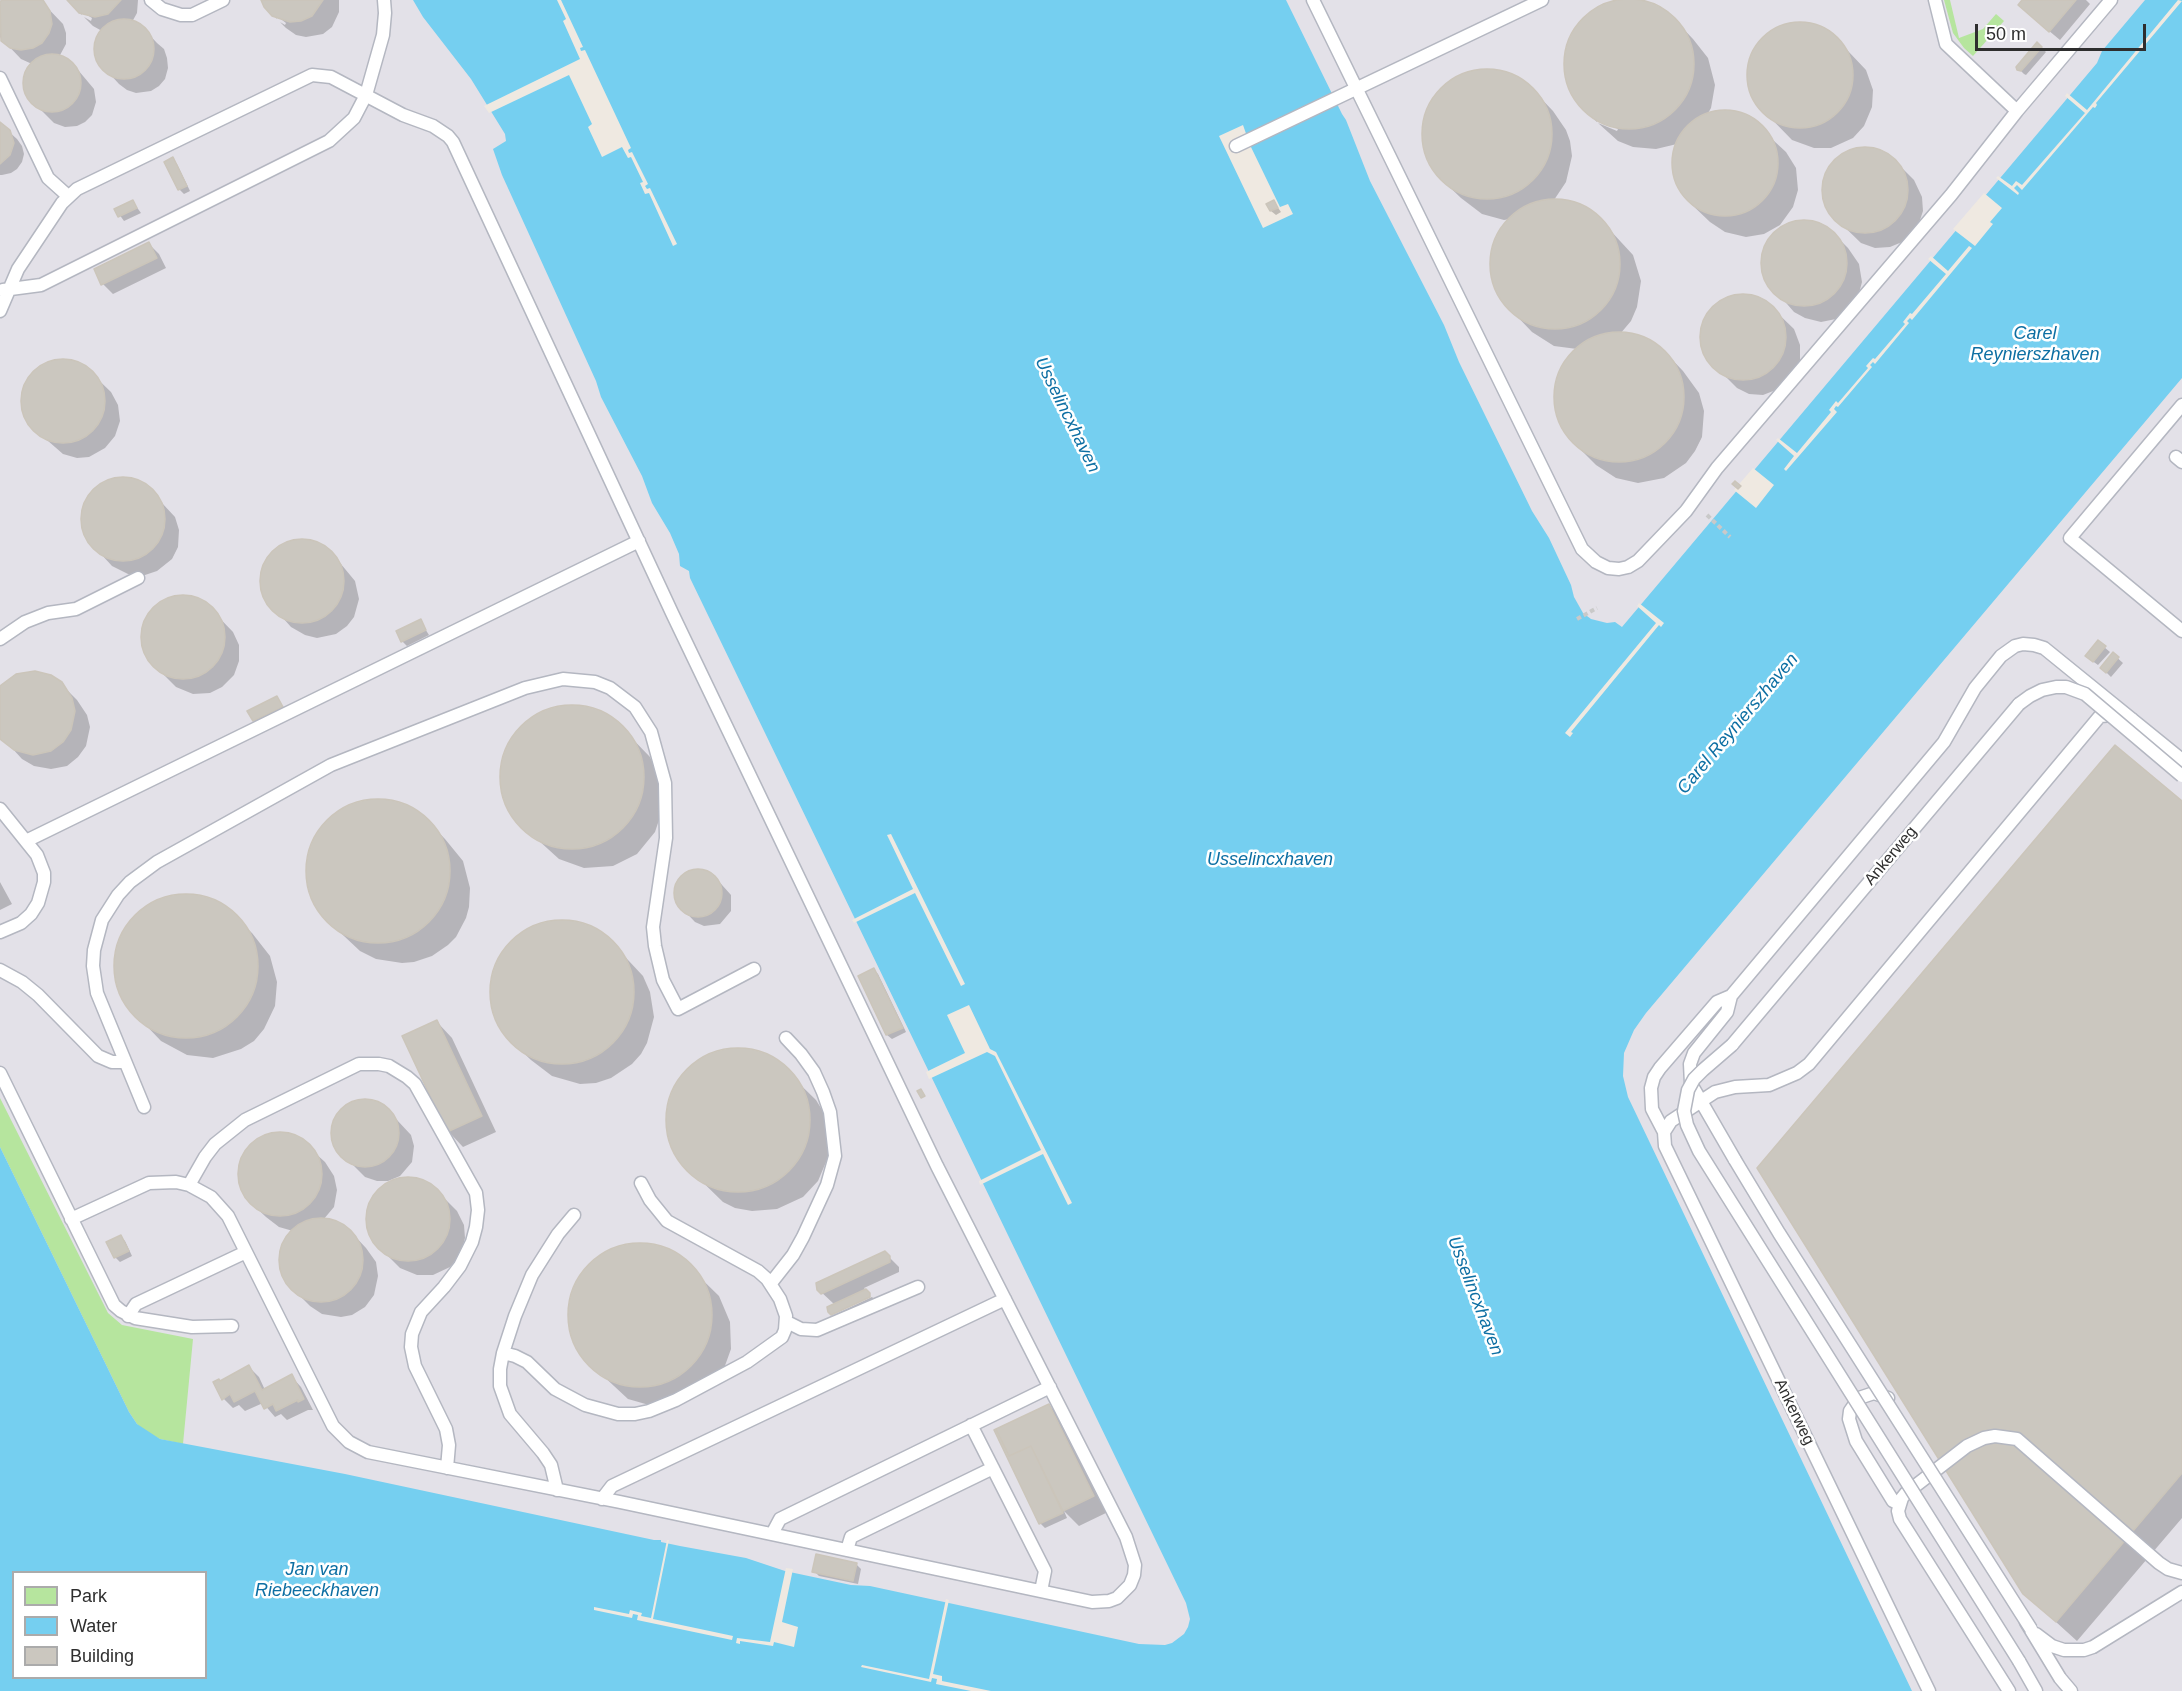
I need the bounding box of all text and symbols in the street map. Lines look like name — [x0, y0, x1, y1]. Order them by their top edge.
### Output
scale bar — [1978, 12, 2149, 50]
text: 50 m — [1986, 24, 2026, 44]
water label: Carel Reynierszhaven — [1970, 323, 2100, 366]
water label: Usselincxhaven — [1030, 354, 1104, 476]
water label: Carel Reynierszhaven — [1673, 649, 1803, 799]
street label: Ankerweg — [1861, 823, 1921, 889]
water label: Usselincxhaven — [1207, 849, 1333, 871]
water label: Usselincxhaven — [1442, 1233, 1508, 1359]
street label: Ankerweg — [1770, 1376, 1818, 1448]
water label: Jan van Riebeeckhaven — [255, 1559, 379, 1602]
legend — [12, 1571, 207, 1679]
text: Park — [70, 1586, 107, 1606]
text: Water — [70, 1616, 117, 1636]
text: Building — [70, 1646, 134, 1666]

